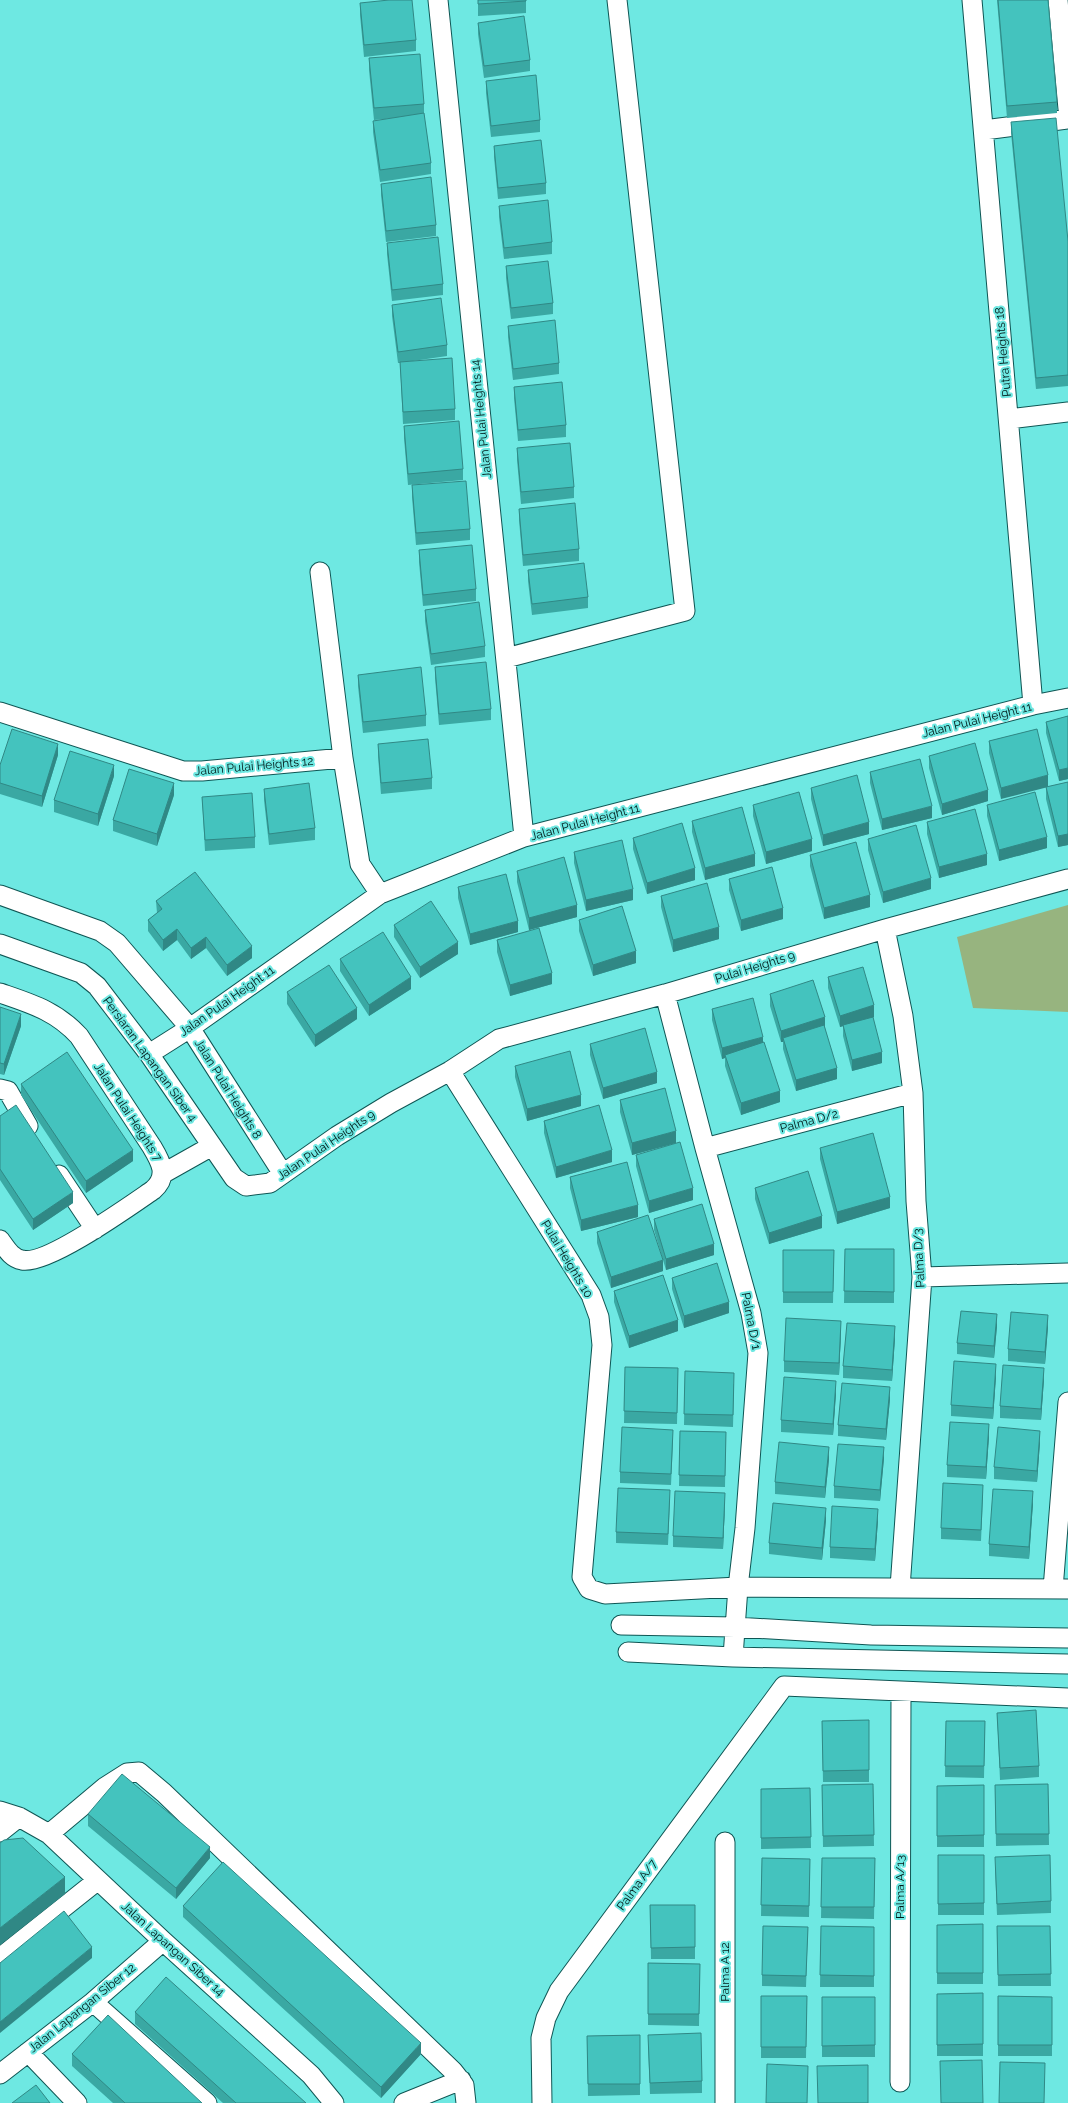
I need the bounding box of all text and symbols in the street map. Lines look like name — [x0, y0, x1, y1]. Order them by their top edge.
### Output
street label: Putra Heights 18 — [992, 306, 1014, 398]
street label: Jalan Pulai Heights 14 — [468, 358, 494, 479]
street label: Jalan Pulai Height 11 — [921, 700, 1033, 740]
street label: Jalan Pulai Heights 12 — [194, 754, 314, 778]
street label: Jalan Pulai Height 11 — [529, 801, 641, 843]
street label: Pulai Heights 9 — [713, 948, 797, 986]
street label: Jalan Pulai Height 11 — [177, 963, 277, 1039]
street label: Persiaran Lapangan Siber 4 — [100, 994, 200, 1124]
street label: Jalan Pulai Heights 8 — [192, 1037, 264, 1141]
street label: Jalan Pulai Heights 7 — [91, 1060, 165, 1164]
street label: Jalan Pulai Heights 9 — [274, 1107, 378, 1183]
street label: Palma D/2 — [779, 1107, 839, 1135]
street label: Pulai Heights 10 — [538, 1218, 596, 1300]
street label: Palma D/3 — [910, 1228, 928, 1288]
street label: Palma D/1 — [739, 1291, 763, 1351]
street label: Palma A/13 — [893, 1855, 907, 1919]
street label: Palma A/7 — [614, 1856, 660, 1913]
street label: Jalan Lapangan Siber 14 — [119, 1899, 228, 1999]
street label: Palma A 12 — [718, 1942, 732, 2002]
street label: Jalan Lapangan Siber 12 — [26, 1961, 138, 2055]

